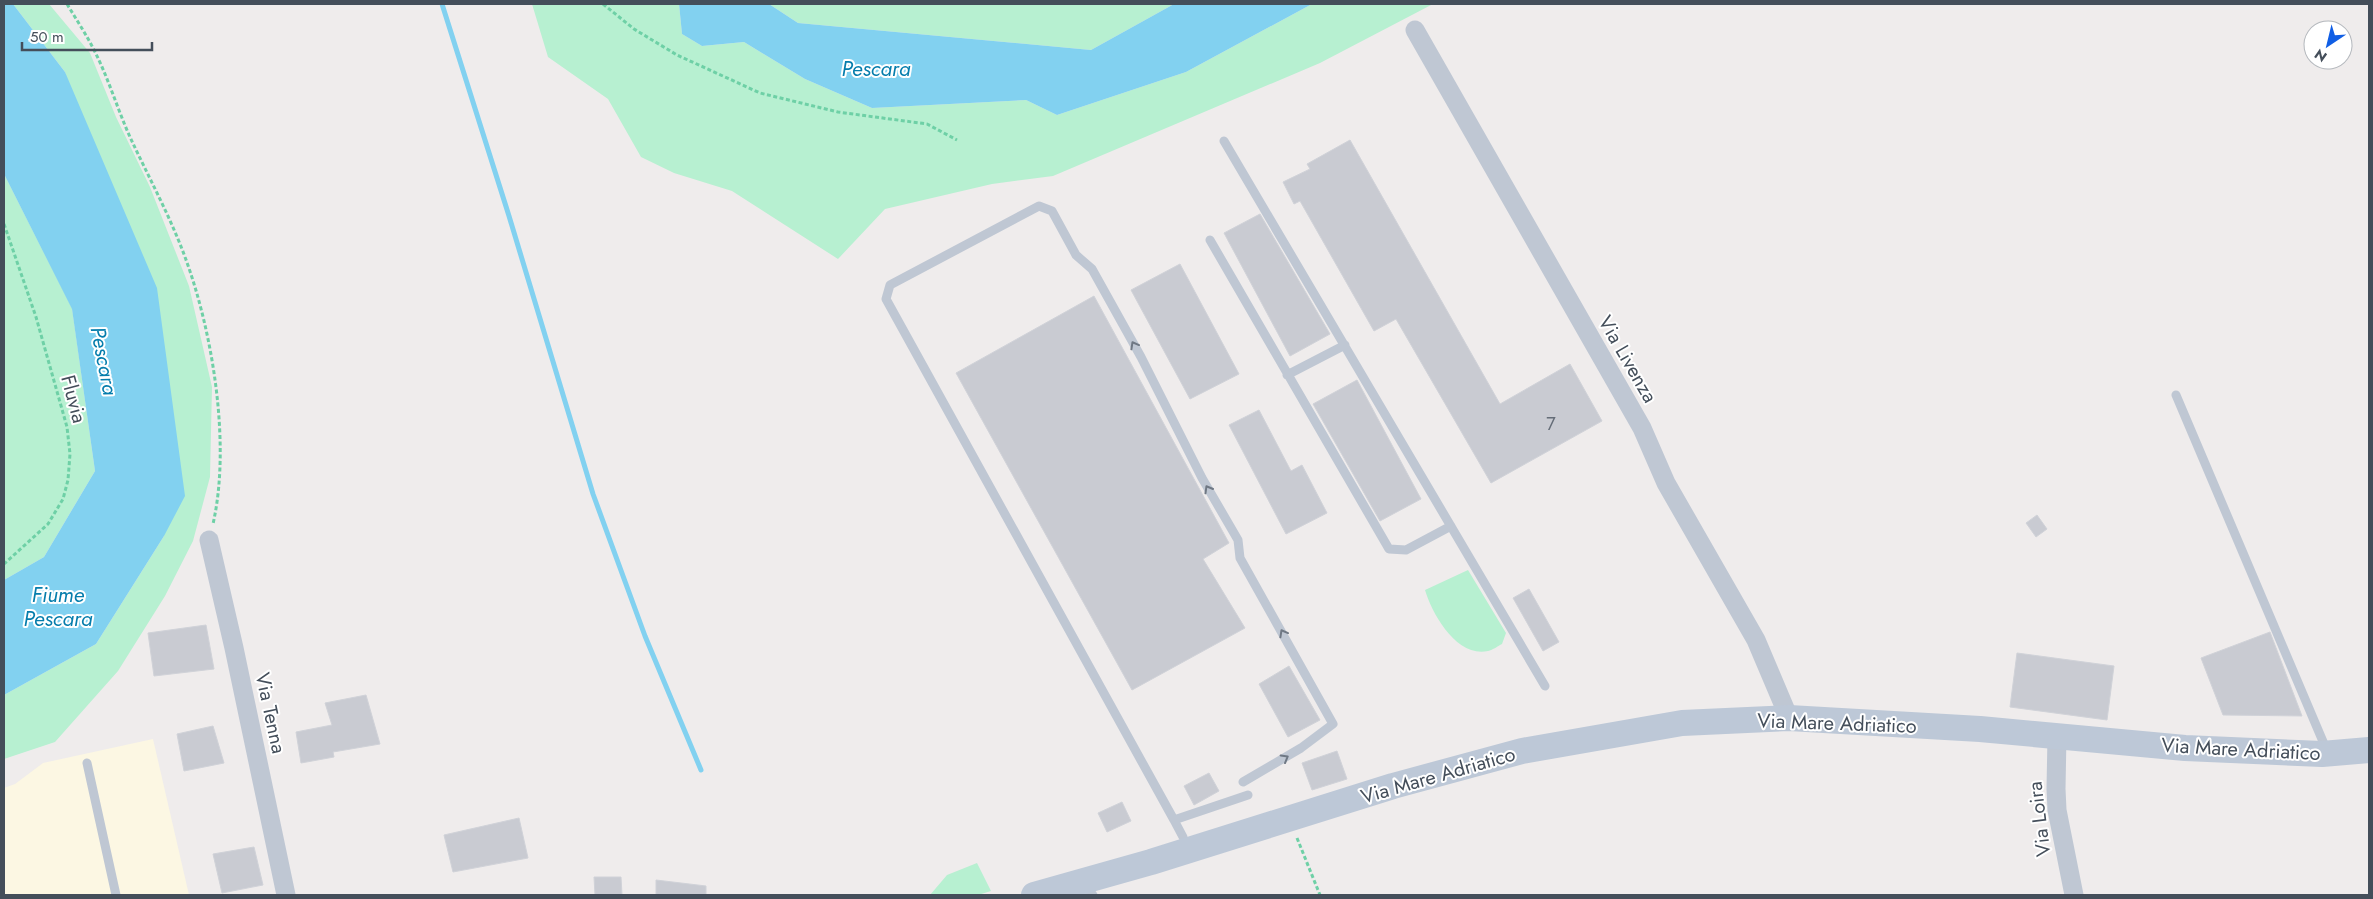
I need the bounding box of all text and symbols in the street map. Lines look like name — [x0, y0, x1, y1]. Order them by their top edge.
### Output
scale bar — [22, 20, 152, 52]
north arrow — [2303, 20, 2353, 70]
text: 50 m — [30, 26, 64, 48]
text: N — [2310, 44, 2331, 67]
water label: Pescara — [841, 54, 911, 84]
street label: Via Livenza — [1591, 310, 1664, 408]
water label: Pescara — [83, 324, 125, 398]
one-way arrow — [1131, 341, 1141, 350]
street label: Fluvia — [53, 372, 94, 426]
house number: 7 — [1546, 411, 1556, 437]
one-way arrow — [1205, 486, 1215, 495]
water label: Fiume Pescara — [23, 580, 93, 634]
one-way arrow — [1279, 629, 1289, 638]
street label: Via Tenna — [248, 670, 293, 756]
street label: Via Mare Adriatico — [1757, 706, 1917, 741]
street label: Via Mare Adriatico — [2161, 731, 2321, 768]
street label: Via Mare Adriatico — [1357, 740, 1519, 811]
one-way arrow — [1279, 754, 1288, 764]
street label: Via Loira — [2020, 780, 2058, 858]

